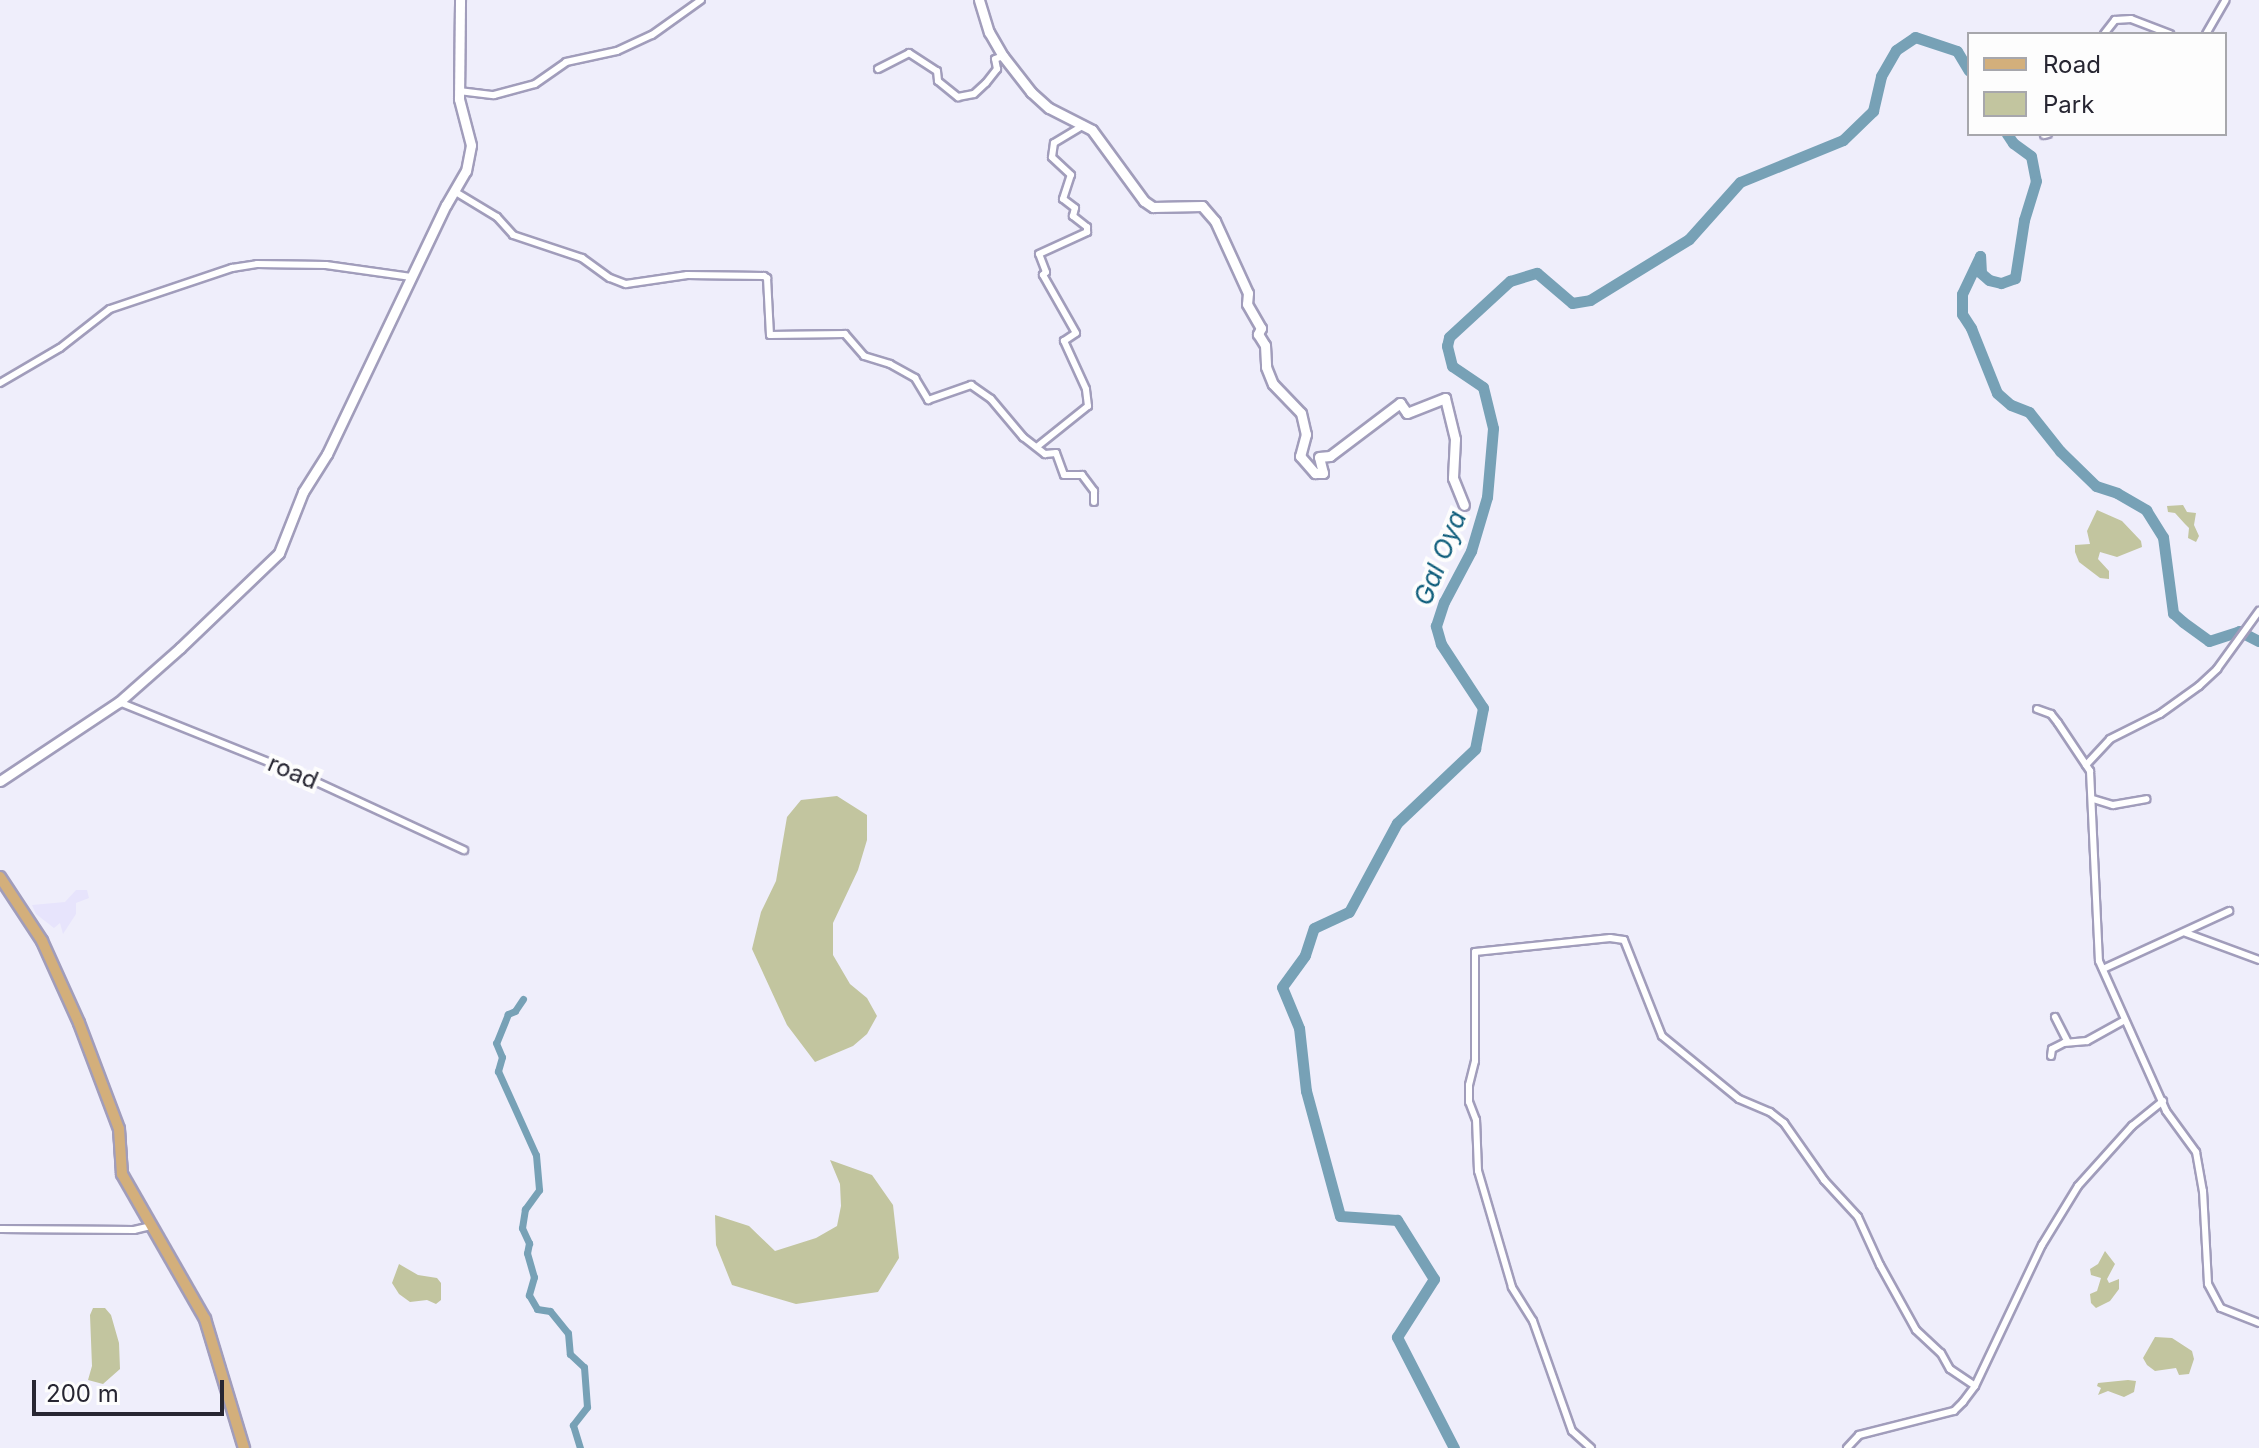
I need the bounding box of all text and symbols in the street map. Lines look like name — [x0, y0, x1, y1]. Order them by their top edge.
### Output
legend — [1967, 32, 2227, 136]
text: Road — [2043, 50, 2101, 79]
text: Park — [2043, 90, 2094, 119]
water label: Gal Oya — [1407, 506, 1473, 610]
street label: road — [264, 749, 322, 795]
scale bar — [36, 1364, 228, 1414]
text: 200 m — [46, 1379, 119, 1408]

